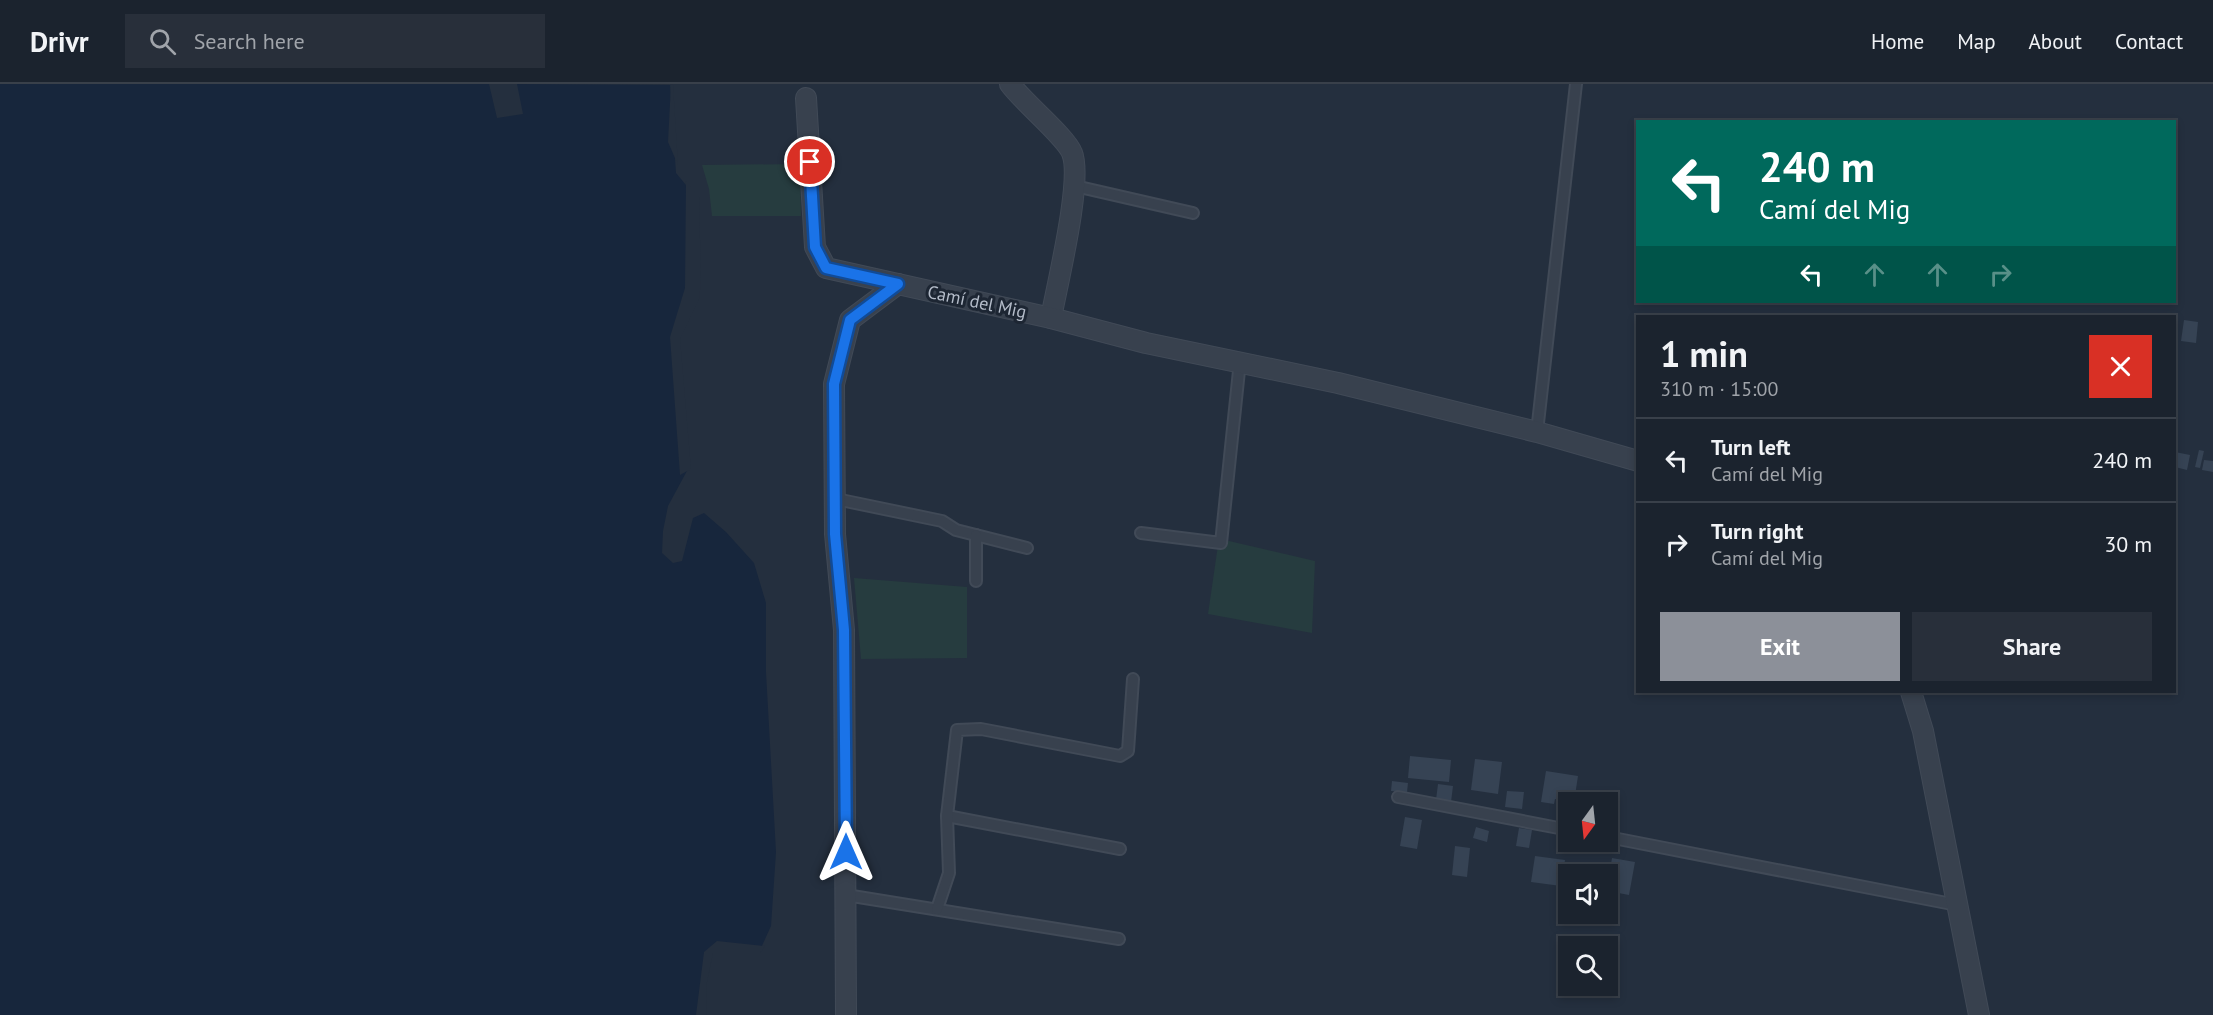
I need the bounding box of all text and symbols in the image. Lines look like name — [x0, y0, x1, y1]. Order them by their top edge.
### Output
search box — [125, 14, 545, 68]
text: Drivr — [30, 23, 89, 60]
icon: search — [146, 25, 179, 58]
text: Search here — [194, 27, 305, 55]
text: Home — [1871, 28, 1924, 55]
text: Map — [1957, 28, 1996, 55]
text: About — [2029, 28, 2082, 55]
text: Contact — [2115, 28, 2183, 55]
pin — [784, 136, 835, 187]
text: 240 m — [1759, 139, 1875, 194]
icon: left — [1660, 144, 1738, 222]
icon: arrive — [793, 145, 826, 178]
text: Camí del Mig — [1759, 192, 1910, 226]
icon: left — [1795, 258, 1828, 291]
icon: ahead — [1858, 258, 1891, 291]
icon: ahead — [1921, 258, 1954, 291]
icon: right — [1984, 258, 2017, 291]
street label: Camí del Mig — [925, 280, 1029, 323]
text: 1 min — [1660, 330, 1748, 377]
button: close — [2089, 335, 2152, 398]
text: 310 m · 15:00 — [1660, 376, 1778, 402]
text: Turn left — [1711, 433, 1791, 461]
icon: left — [1660, 444, 1693, 477]
text: 240 m — [2092, 446, 2152, 474]
text: Camí del Mig — [1711, 461, 1823, 487]
text: Turn right — [1711, 517, 1803, 545]
icon: right — [1660, 528, 1693, 561]
text: 30 m — [2104, 530, 2152, 558]
text: Camí del Mig — [1711, 545, 1823, 571]
button: Exit — [1660, 612, 1900, 681]
button: Share — [1912, 612, 2152, 681]
north arrow — [1558, 792, 1618, 852]
map controls — [1558, 792, 1618, 996]
position arrow — [814, 820, 878, 884]
button: sound — [1558, 864, 1618, 924]
button: search — [1558, 936, 1618, 996]

